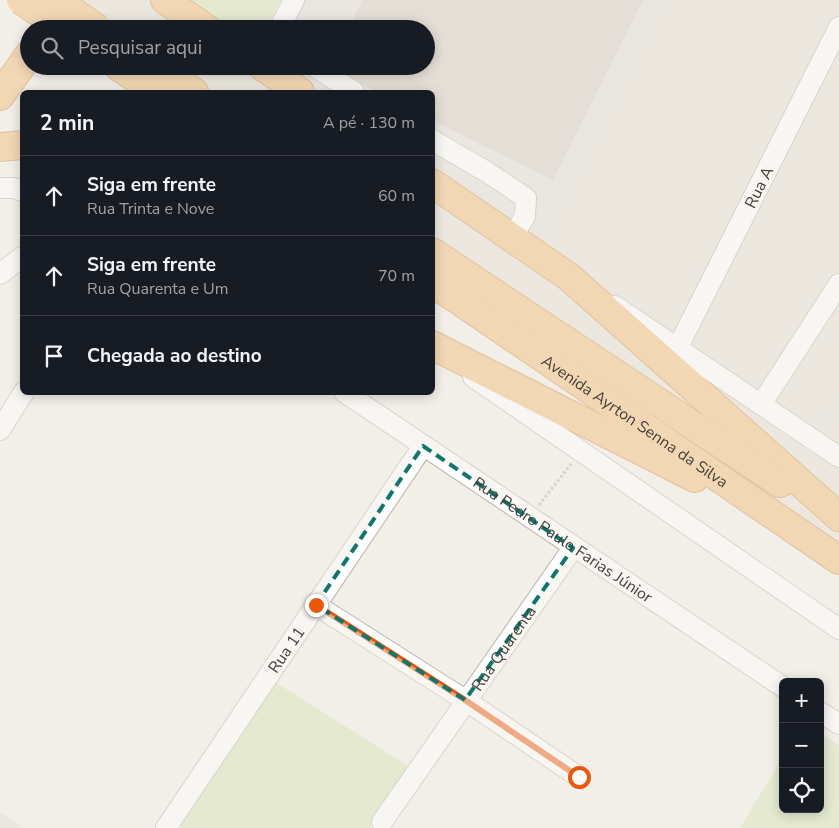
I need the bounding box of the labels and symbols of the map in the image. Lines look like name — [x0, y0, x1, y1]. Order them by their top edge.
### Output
street label: Rua A — [740, 163, 779, 212]
street label: Avenida Ayrton Senna da Silva — [537, 350, 732, 493]
street label: Rua Pedro Paulo Farias Júnior — [469, 472, 657, 608]
route end — [305, 594, 328, 617]
street label: Rua Quarenta — [467, 602, 542, 696]
street label: Rua 11 — [263, 623, 310, 678]
route start — [568, 766, 591, 789]

